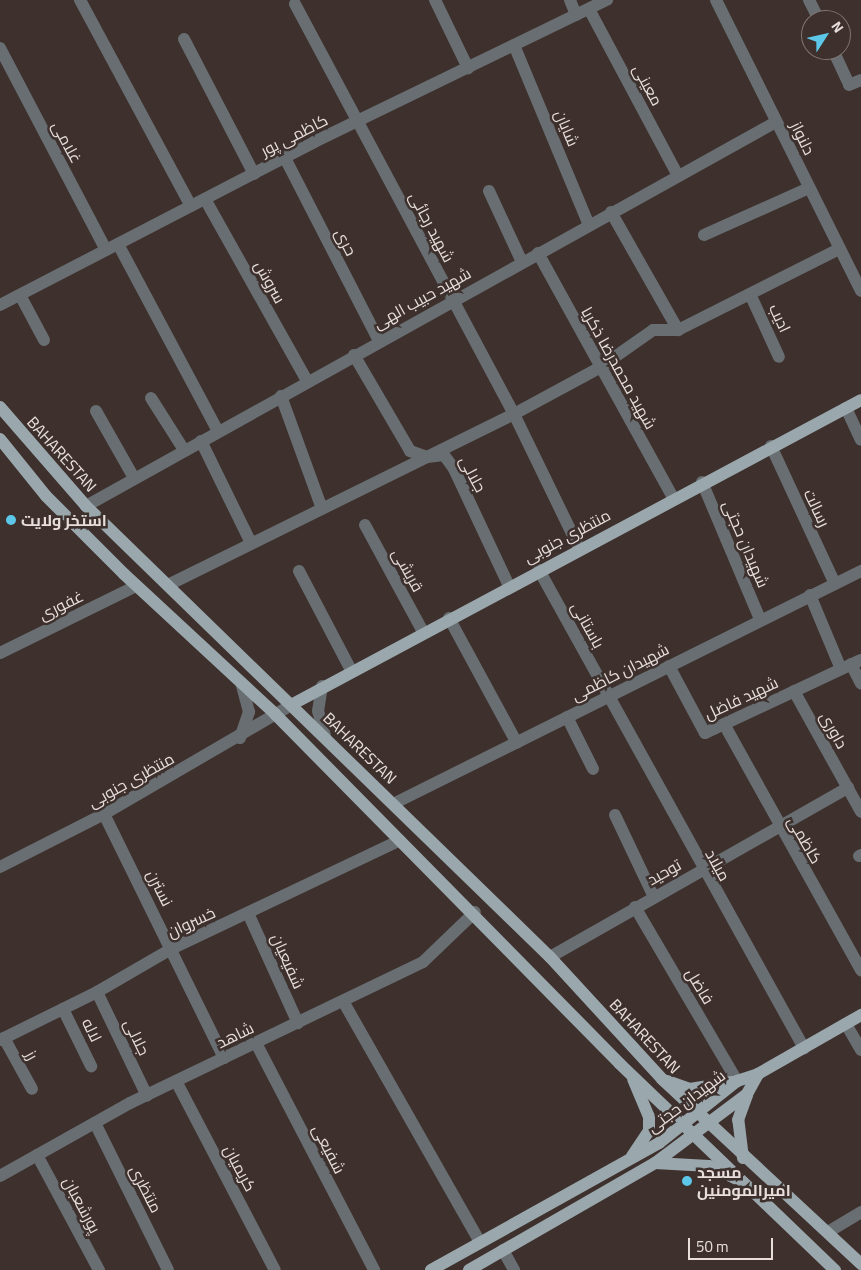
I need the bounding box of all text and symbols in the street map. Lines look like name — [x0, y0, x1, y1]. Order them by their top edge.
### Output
north arrow — [801, 10, 851, 60]
text: N — [824, 16, 851, 38]
street label: معینی — [629, 61, 667, 109]
street label: شایان — [551, 107, 583, 149]
street label: کاظمی پور — [257, 110, 331, 160]
street label: غلامی — [48, 118, 86, 166]
street label: دلنواز — [787, 118, 819, 158]
street label: شهید رجائی — [405, 189, 459, 265]
street label: حری — [331, 225, 361, 259]
street label: سروش — [250, 257, 290, 307]
street label: شهید حبیب الهی — [370, 263, 474, 333]
street label: ادیب — [765, 301, 795, 335]
street label: شهید محمدرضا ذکریا — [577, 303, 661, 433]
street label: BAHARESTAN — [23, 412, 101, 496]
street label: جلالی — [456, 453, 490, 495]
street label: رسالت — [800, 486, 834, 530]
street label: شهیدان حجتی — [719, 497, 773, 591]
street label: منتظری جنوبی — [520, 505, 614, 567]
place label: استخر ولایت — [21, 510, 107, 530]
marker: استخر ولایت — [5, 514, 17, 526]
street label: قریشی — [388, 545, 428, 595]
street label: غفوری — [35, 586, 87, 624]
street label: باستانی — [567, 598, 609, 652]
street label: شهیدان کاظمی — [568, 639, 672, 705]
street label: شهید فاضل — [701, 673, 781, 723]
street label: BAHARESTAN — [319, 708, 401, 788]
street label: داوری — [816, 708, 852, 752]
street label: منتظری جنوبی — [85, 748, 177, 812]
street label: کاظمی — [784, 813, 826, 867]
street label: میلاد — [701, 846, 735, 884]
street label: توحید — [644, 855, 684, 889]
street label: نسترن — [143, 867, 177, 909]
street label: خسروان — [164, 903, 218, 941]
street label: شفیعیان — [267, 930, 309, 992]
street label: فاضل — [682, 964, 718, 1008]
street label: BAHARESTAN — [606, 995, 684, 1077]
street label: لاله — [78, 1015, 106, 1045]
street label: جلالی — [120, 1016, 154, 1058]
street label: شاهد — [213, 1018, 257, 1052]
street label: رز — [22, 1047, 42, 1063]
street label: شهیدان حجتی — [643, 1065, 729, 1137]
street label: شفیعی — [309, 1121, 349, 1177]
street label: کریمیان — [220, 1141, 260, 1195]
street label: منتظری — [126, 1162, 166, 1216]
place label: مسجد امیرالمومنین — [697, 1162, 791, 1200]
street label: پورشعبان — [59, 1173, 105, 1237]
marker: مسجد امیرالمومنین — [681, 1175, 693, 1187]
scale bar — [691, 1228, 776, 1260]
text: 50 m — [696, 1232, 729, 1261]

